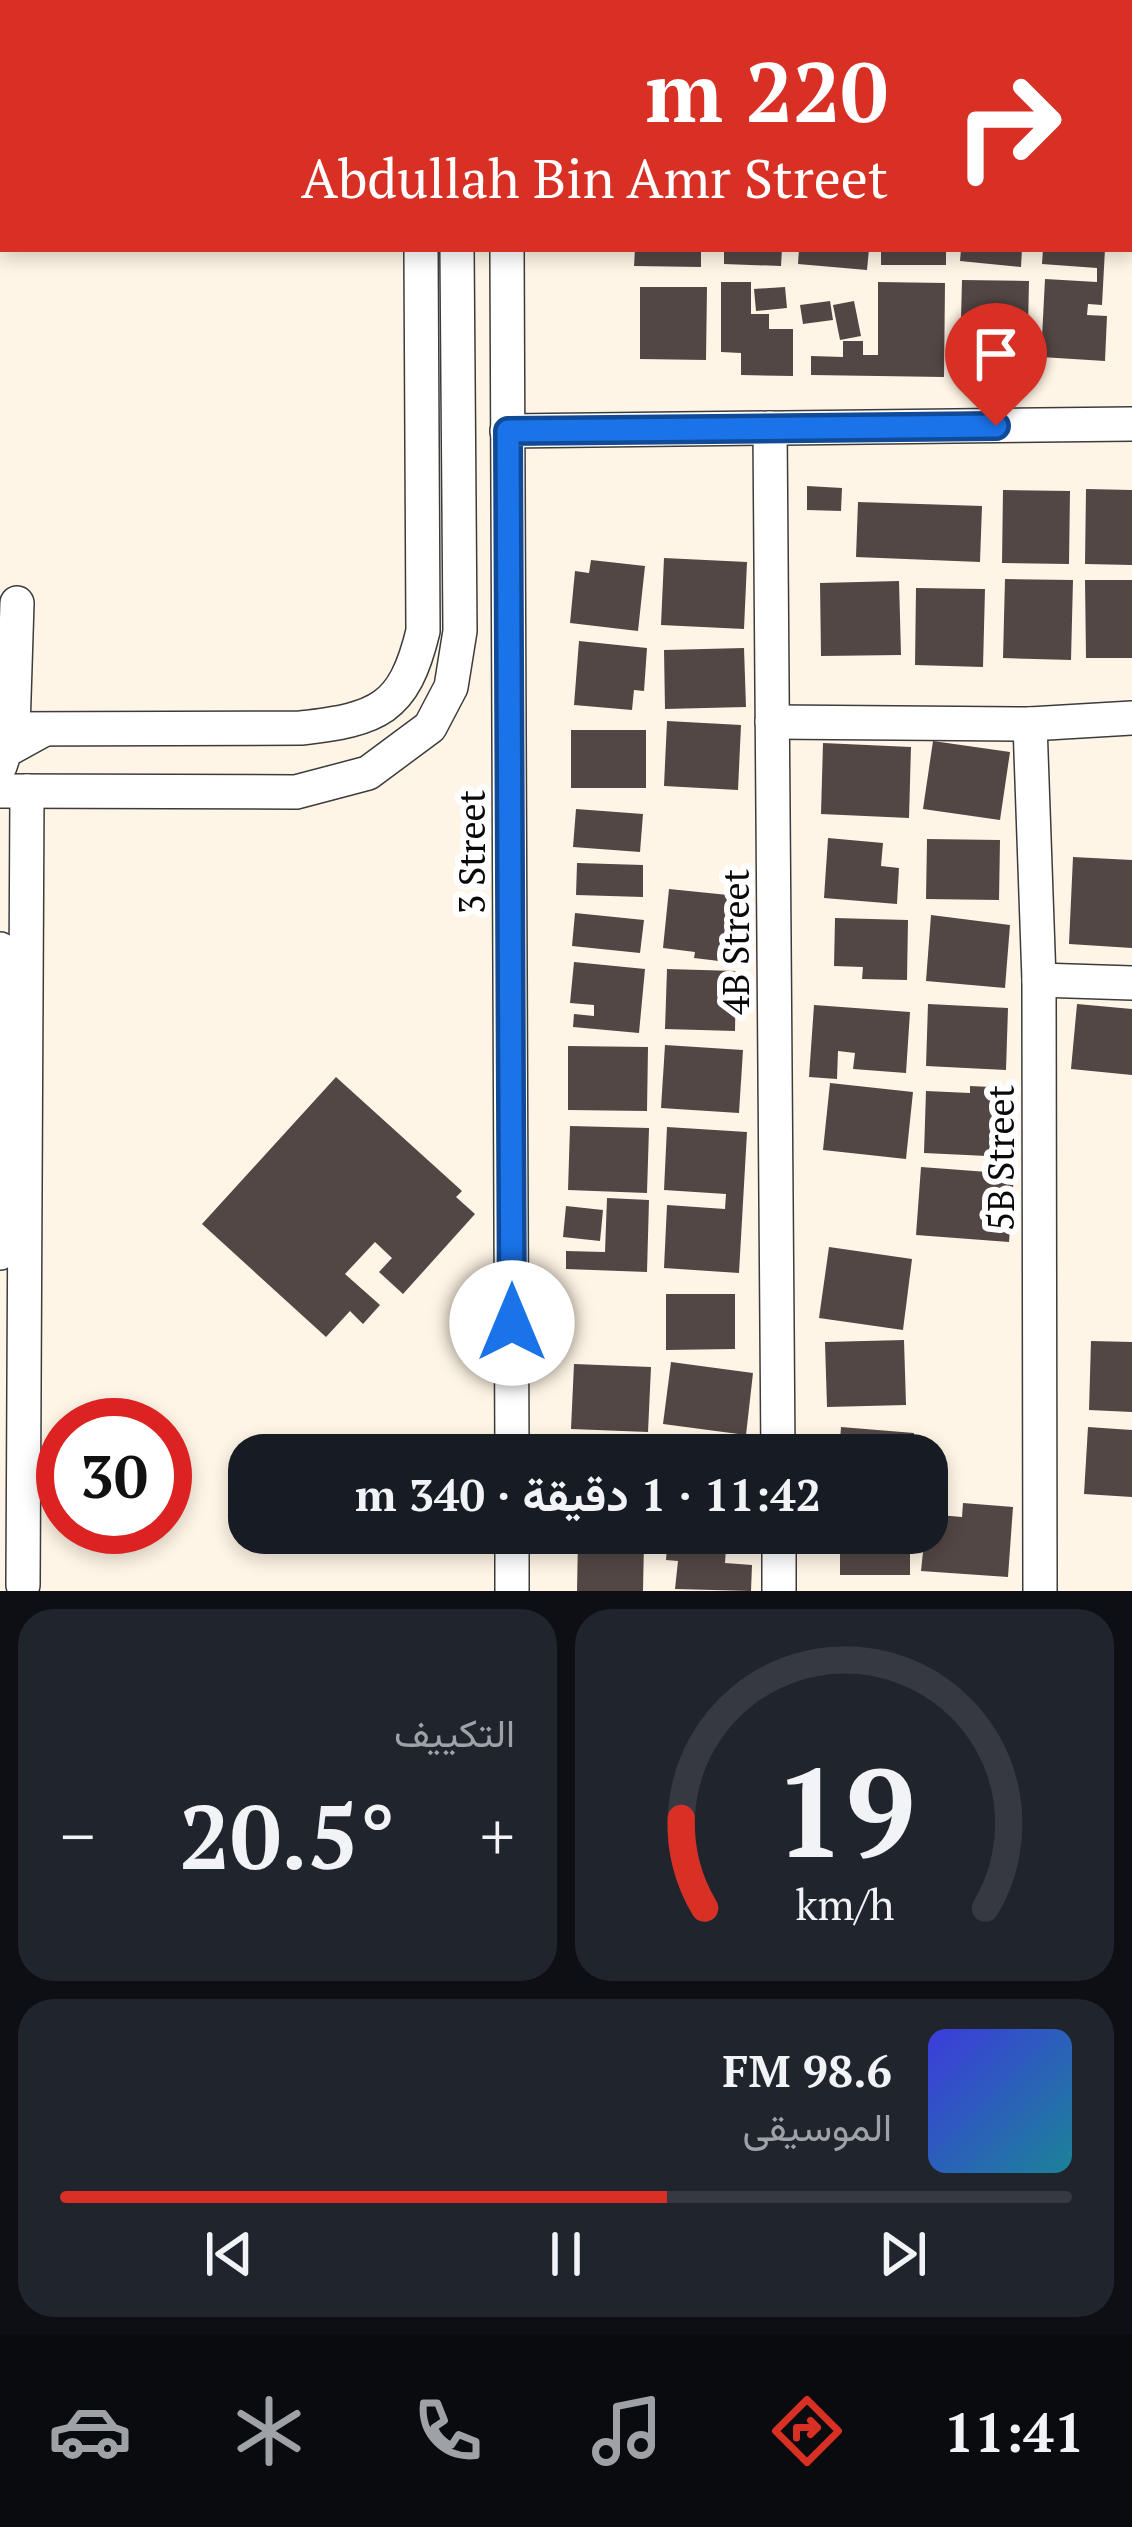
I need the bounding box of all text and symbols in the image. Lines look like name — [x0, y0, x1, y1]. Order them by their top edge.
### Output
text: 220 m — [645, 35, 888, 146]
icon: right — [930, 48, 1086, 204]
text: Abdullah Bin Amr Street — [301, 142, 888, 213]
pin — [945, 303, 1047, 426]
icon: arrive — [963, 321, 1029, 387]
street label: 3 Street — [448, 790, 495, 914]
street label: 4B Street — [712, 869, 759, 1015]
street label: 5B Street — [977, 1085, 1024, 1231]
position arrow — [449, 1260, 575, 1386]
speed limit sign: 30 — [36, 1398, 192, 1554]
text: 11:42 · 1 دقيقة · 340 m — [355, 1464, 821, 1524]
text: التكييف — [394, 1706, 515, 1758]
text: 19 — [774, 1727, 915, 1893]
text: 20.5° — [179, 1775, 396, 1895]
text: − — [60, 1791, 95, 1879]
text: + — [480, 1791, 515, 1879]
text: km/h — [795, 1875, 894, 1932]
text: 98.6 FM — [723, 2040, 892, 2100]
text: الموسيقى — [742, 2100, 892, 2152]
icon: previous — [196, 2221, 262, 2287]
icon: pause — [533, 2221, 599, 2287]
icon: next — [870, 2221, 936, 2287]
icon: car — [48, 2389, 132, 2473]
icon: climate — [227, 2389, 311, 2473]
icon: phone — [406, 2389, 490, 2473]
icon: music — [585, 2389, 669, 2473]
icon: directions — [765, 2389, 849, 2473]
text: 11:41 — [944, 2396, 1084, 2467]

